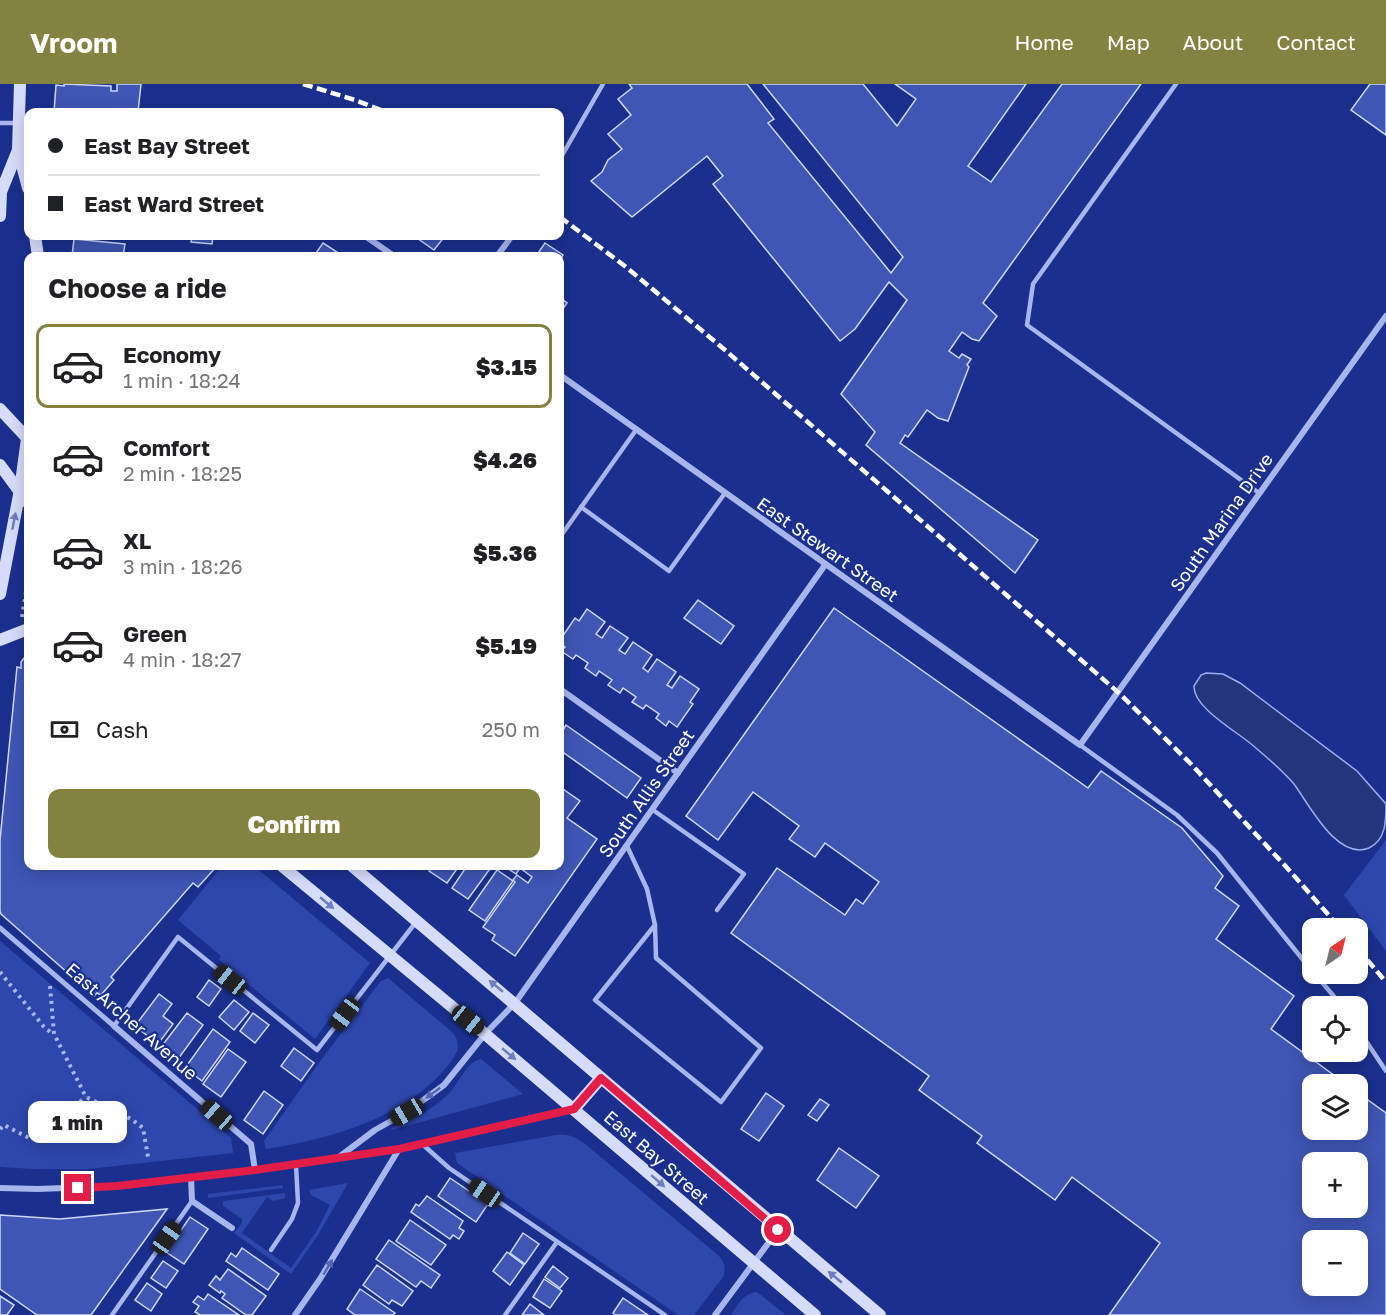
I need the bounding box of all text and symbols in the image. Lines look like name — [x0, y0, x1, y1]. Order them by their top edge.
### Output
text: Vroom — [30, 26, 118, 59]
text: Home — [1014, 29, 1074, 55]
text: Map — [1107, 29, 1150, 55]
text: About — [1183, 29, 1243, 55]
text: Contact — [1276, 29, 1356, 55]
text: East Bay Street — [84, 132, 250, 159]
text: East Ward Street — [84, 190, 264, 217]
text: Choose a ride — [48, 272, 227, 304]
icon: car — [51, 339, 105, 393]
text: Economy — [123, 341, 221, 368]
text: $3.15 — [476, 353, 537, 380]
text: 1 min · 18:24 — [123, 368, 241, 392]
icon: car — [51, 432, 105, 486]
text: Comfort — [123, 434, 210, 461]
text: $4.26 — [473, 446, 537, 473]
street label: South Marina Drive — [1165, 449, 1277, 595]
text: 2 min · 18:25 — [123, 461, 242, 485]
street label: East Stewart Street — [753, 492, 903, 606]
one-way arrow — [10, 512, 19, 531]
icon: car — [51, 525, 105, 579]
text: XL — [123, 527, 151, 554]
text: $5.36 — [473, 539, 537, 566]
text: 3 min · 18:26 — [123, 554, 243, 578]
icon: car — [51, 618, 105, 672]
text: Green — [123, 620, 187, 647]
text: $5.19 — [475, 632, 537, 659]
text: 4 min · 18:27 — [123, 647, 242, 671]
icon: cash — [48, 713, 81, 746]
text: Cash — [96, 716, 149, 743]
text: 250 m — [482, 717, 540, 741]
street label: South Allis Street — [594, 725, 698, 861]
button: Confirm — [48, 789, 540, 858]
one-way arrow — [319, 896, 334, 909]
north arrow — [1302, 918, 1368, 984]
map controls — [1302, 918, 1368, 1296]
street label: East Archer Avenue — [62, 958, 202, 1084]
car — [210, 962, 250, 998]
one-way arrow — [489, 980, 504, 993]
car — [327, 994, 363, 1034]
button: locate — [1302, 996, 1368, 1062]
car — [448, 1002, 488, 1038]
one-way arrow — [501, 1047, 516, 1060]
button: layers — [1302, 1074, 1368, 1140]
one-way arrow — [426, 1087, 442, 1099]
car — [387, 1095, 427, 1129]
car — [198, 1096, 236, 1134]
callout: 1 min — [28, 1101, 128, 1143]
street label: East Bay Street — [600, 1105, 714, 1209]
text: 1 min — [52, 1110, 103, 1134]
button: + — [1302, 1152, 1368, 1218]
route end — [64, 1174, 91, 1201]
one-way arrow — [650, 1174, 665, 1187]
car — [465, 1175, 505, 1211]
route start — [764, 1216, 791, 1243]
car — [149, 1218, 185, 1258]
button: − — [1302, 1230, 1368, 1296]
one-way arrow — [322, 1259, 333, 1275]
one-way arrow — [827, 1271, 843, 1284]

